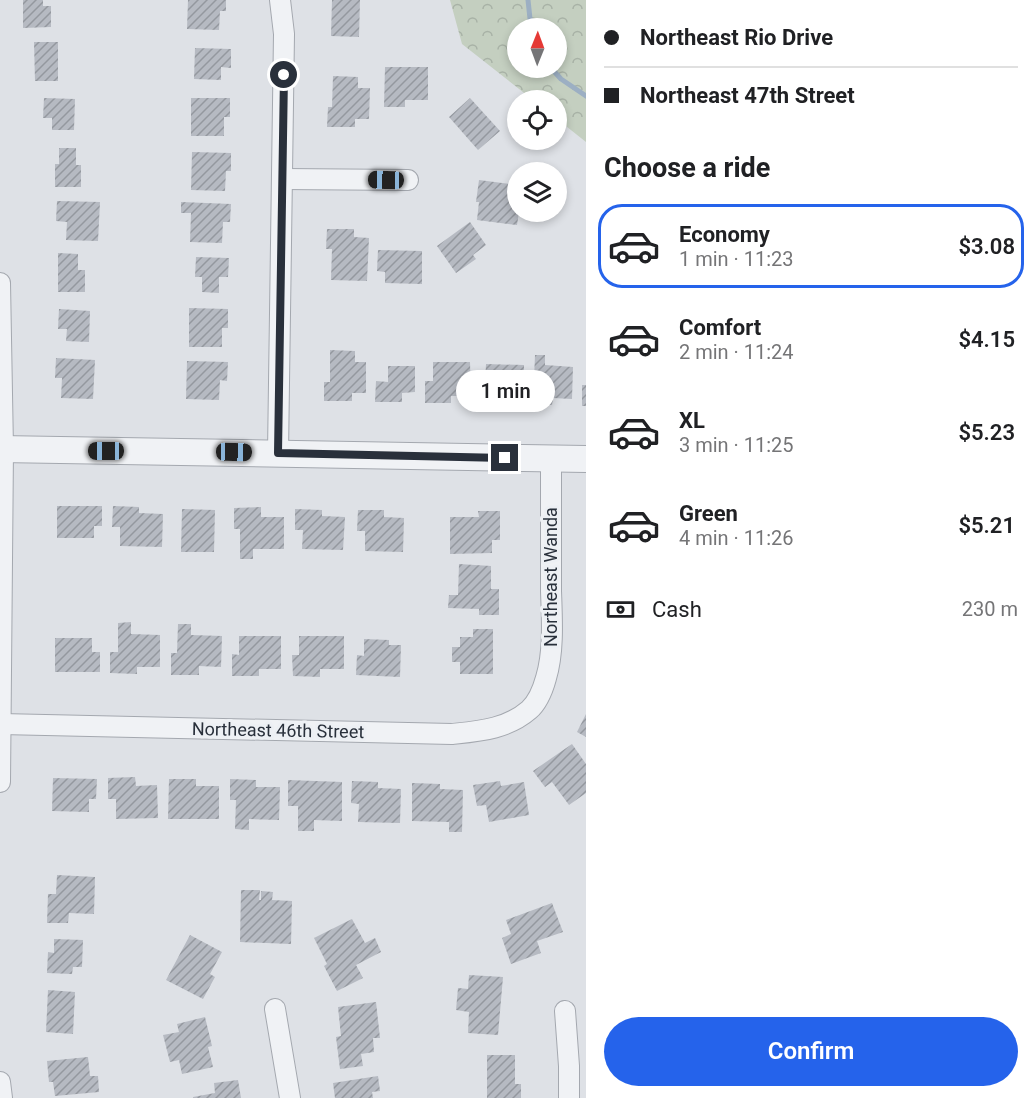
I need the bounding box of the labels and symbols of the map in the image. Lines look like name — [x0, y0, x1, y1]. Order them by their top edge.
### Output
north arrow — [507, 18, 567, 78]
route start — [270, 61, 297, 88]
car — [368, 171, 404, 189]
callout: 1 min — [456, 371, 554, 413]
car — [88, 442, 124, 460]
car — [216, 443, 252, 461]
route end — [491, 444, 518, 471]
street label: Northeast Wanda — [540, 507, 561, 647]
street label: Northeast 46th Street — [192, 718, 364, 742]

